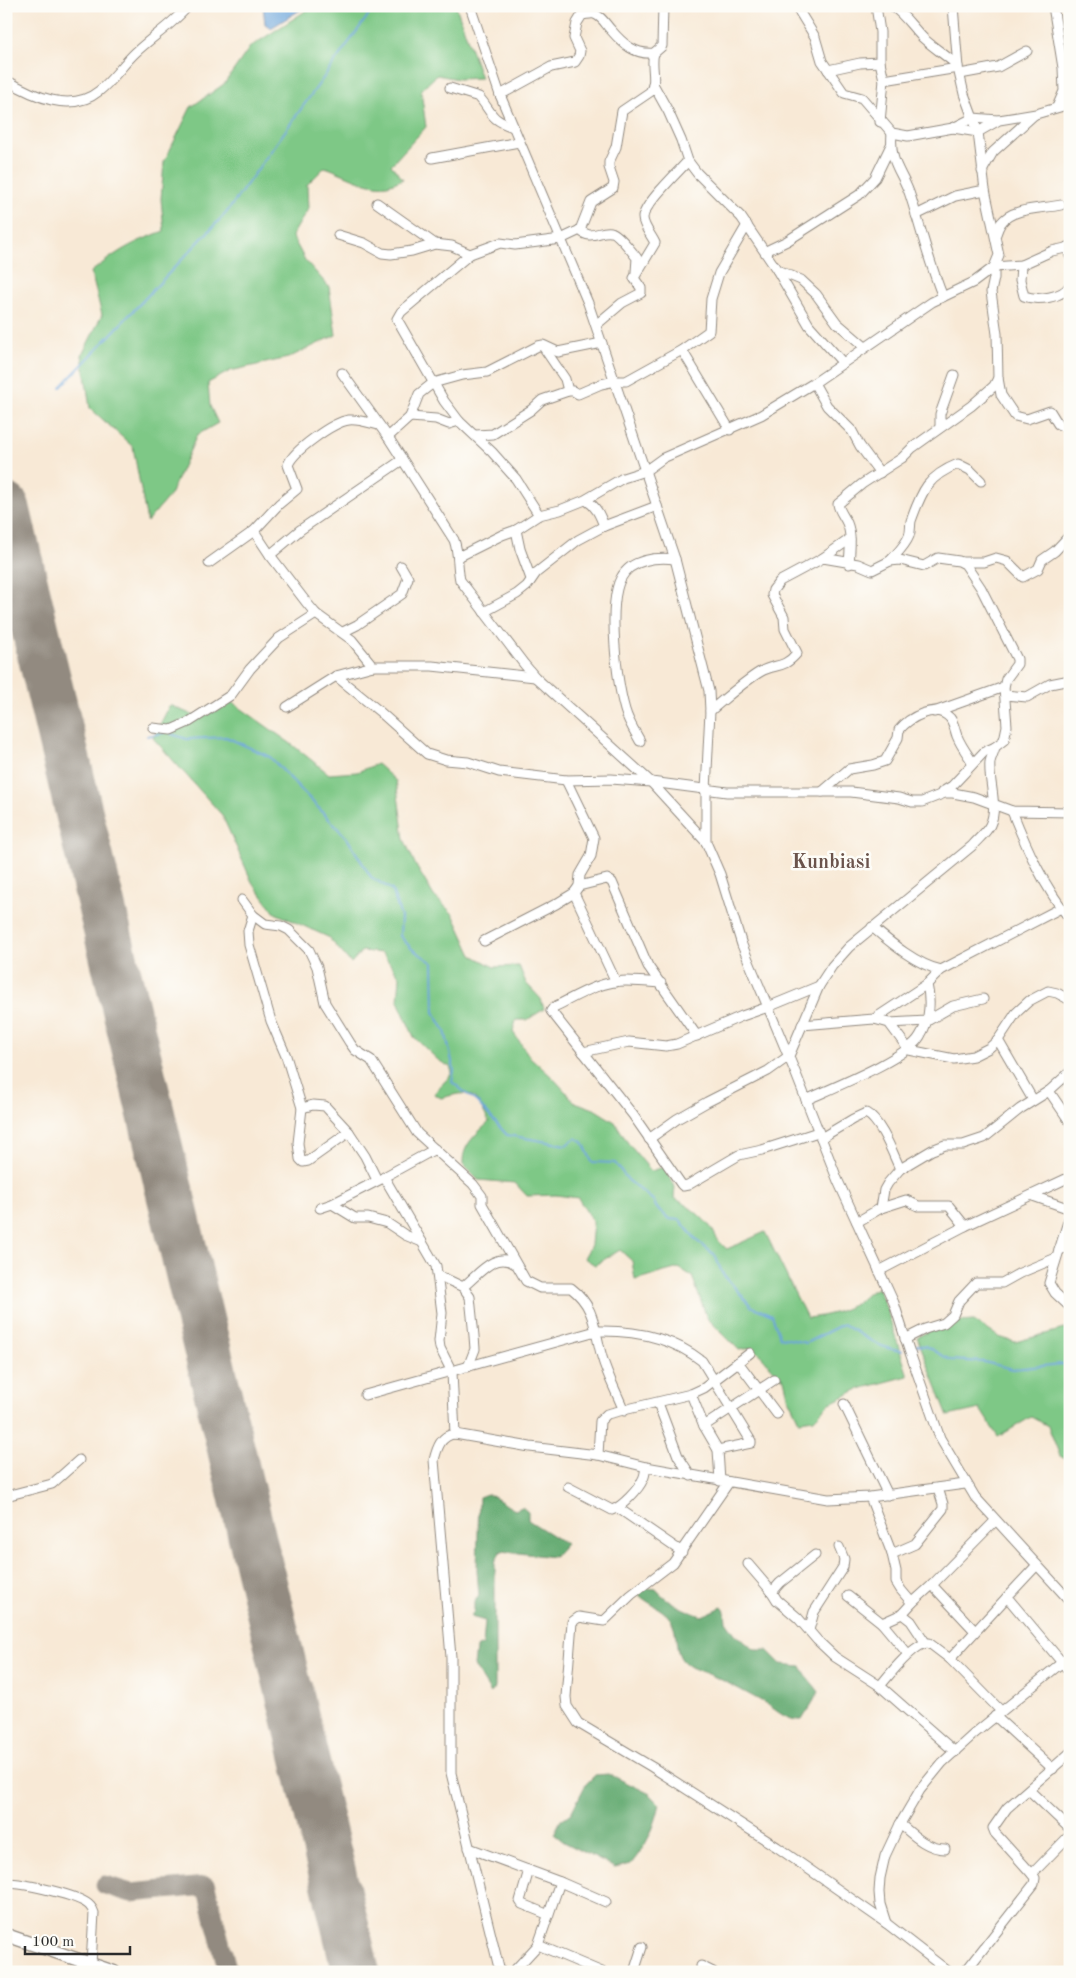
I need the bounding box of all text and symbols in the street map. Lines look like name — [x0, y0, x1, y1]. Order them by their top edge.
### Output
district label: Kunbiasi — [792, 853, 870, 873]
scale bar — [25, 1923, 130, 1955]
text: 100 m — [32, 1935, 74, 1950]

